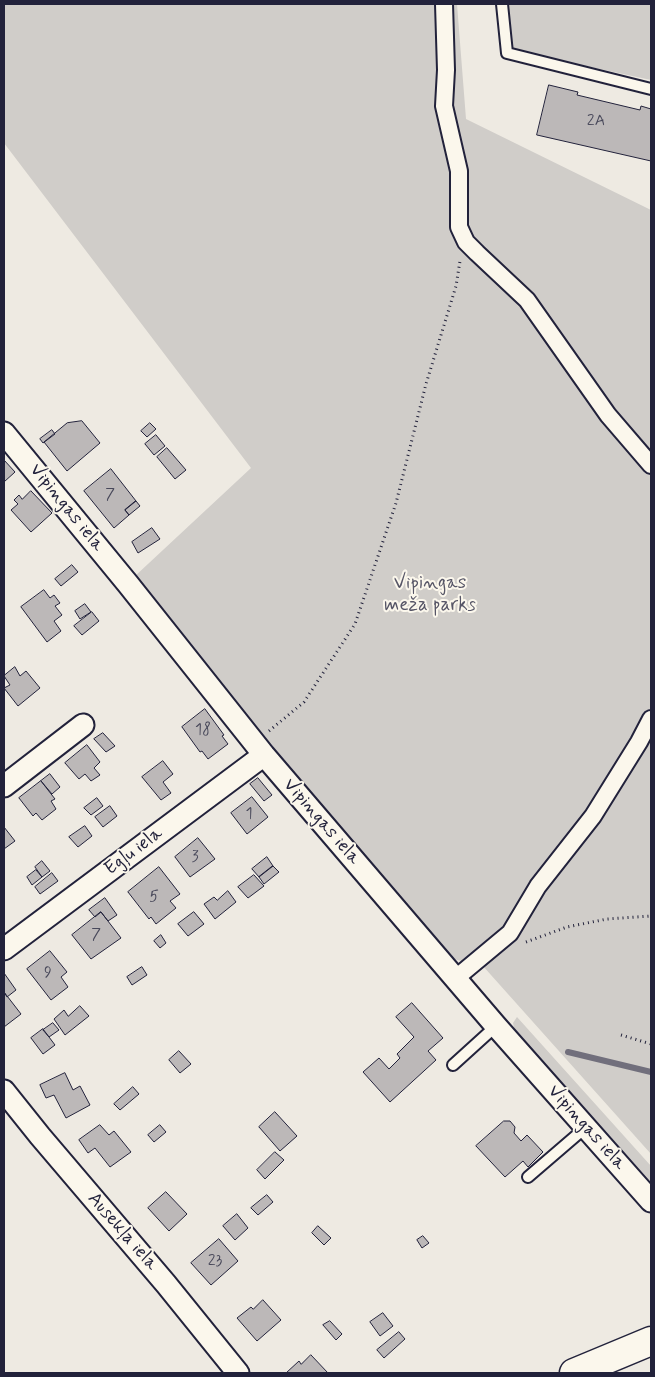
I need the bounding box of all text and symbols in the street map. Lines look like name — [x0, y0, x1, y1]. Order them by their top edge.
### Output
house number: 2A — [587, 112, 605, 132]
street label: Vipingas iela — [24, 459, 108, 557]
house number: 7 — [105, 486, 115, 506]
park label: Vipingas meža parks — [384, 573, 476, 617]
house number: 18 — [195, 721, 211, 741]
street label: Vipingas iela — [277, 774, 365, 870]
house number: 1 — [245, 805, 253, 825]
street label: Egļu iela — [100, 823, 168, 881]
house number: 3 — [191, 848, 199, 868]
house number: 5 — [149, 888, 159, 908]
house number: 7 — [91, 926, 101, 946]
house number: 9 — [44, 964, 52, 984]
street label: Vipingas iela — [542, 1081, 630, 1175]
street label: Ausekļa iela — [82, 1188, 162, 1276]
house number: 23 — [208, 1252, 222, 1272]

